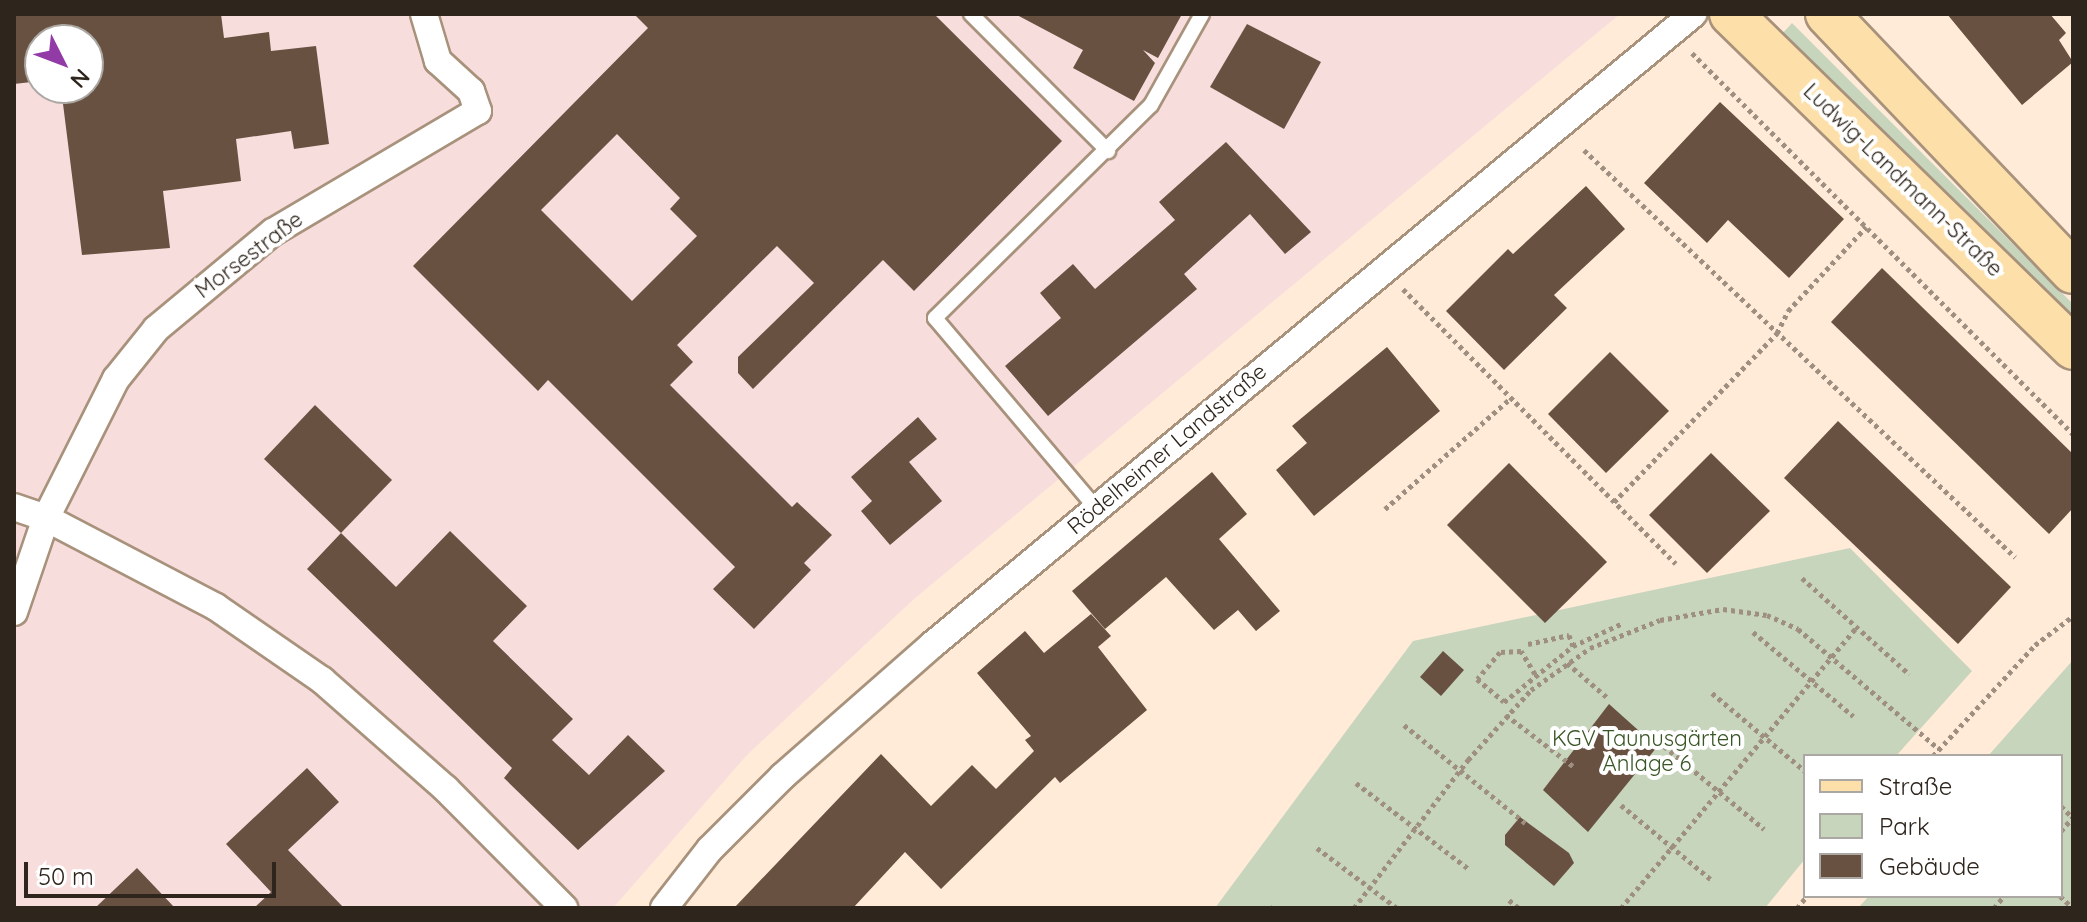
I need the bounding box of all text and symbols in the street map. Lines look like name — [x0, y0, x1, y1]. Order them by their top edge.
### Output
north arrow — [24, 24, 104, 104]
text: N — [65, 63, 96, 94]
street label: Ludwig-Landmann-Straße — [1798, 78, 2008, 282]
street label: Morsestraße — [190, 206, 308, 304]
street label: Rödelheimer Landstraße — [1062, 358, 1272, 540]
park label: KGV Taunusgärten Anlage 6 — [1552, 725, 1742, 776]
legend — [1803, 754, 2063, 898]
text: Straße — [1879, 771, 1952, 801]
text: Park — [1879, 811, 1930, 841]
scale bar — [28, 846, 280, 896]
text: Gebäude — [1879, 851, 1980, 881]
text: 50 m — [38, 861, 94, 891]

